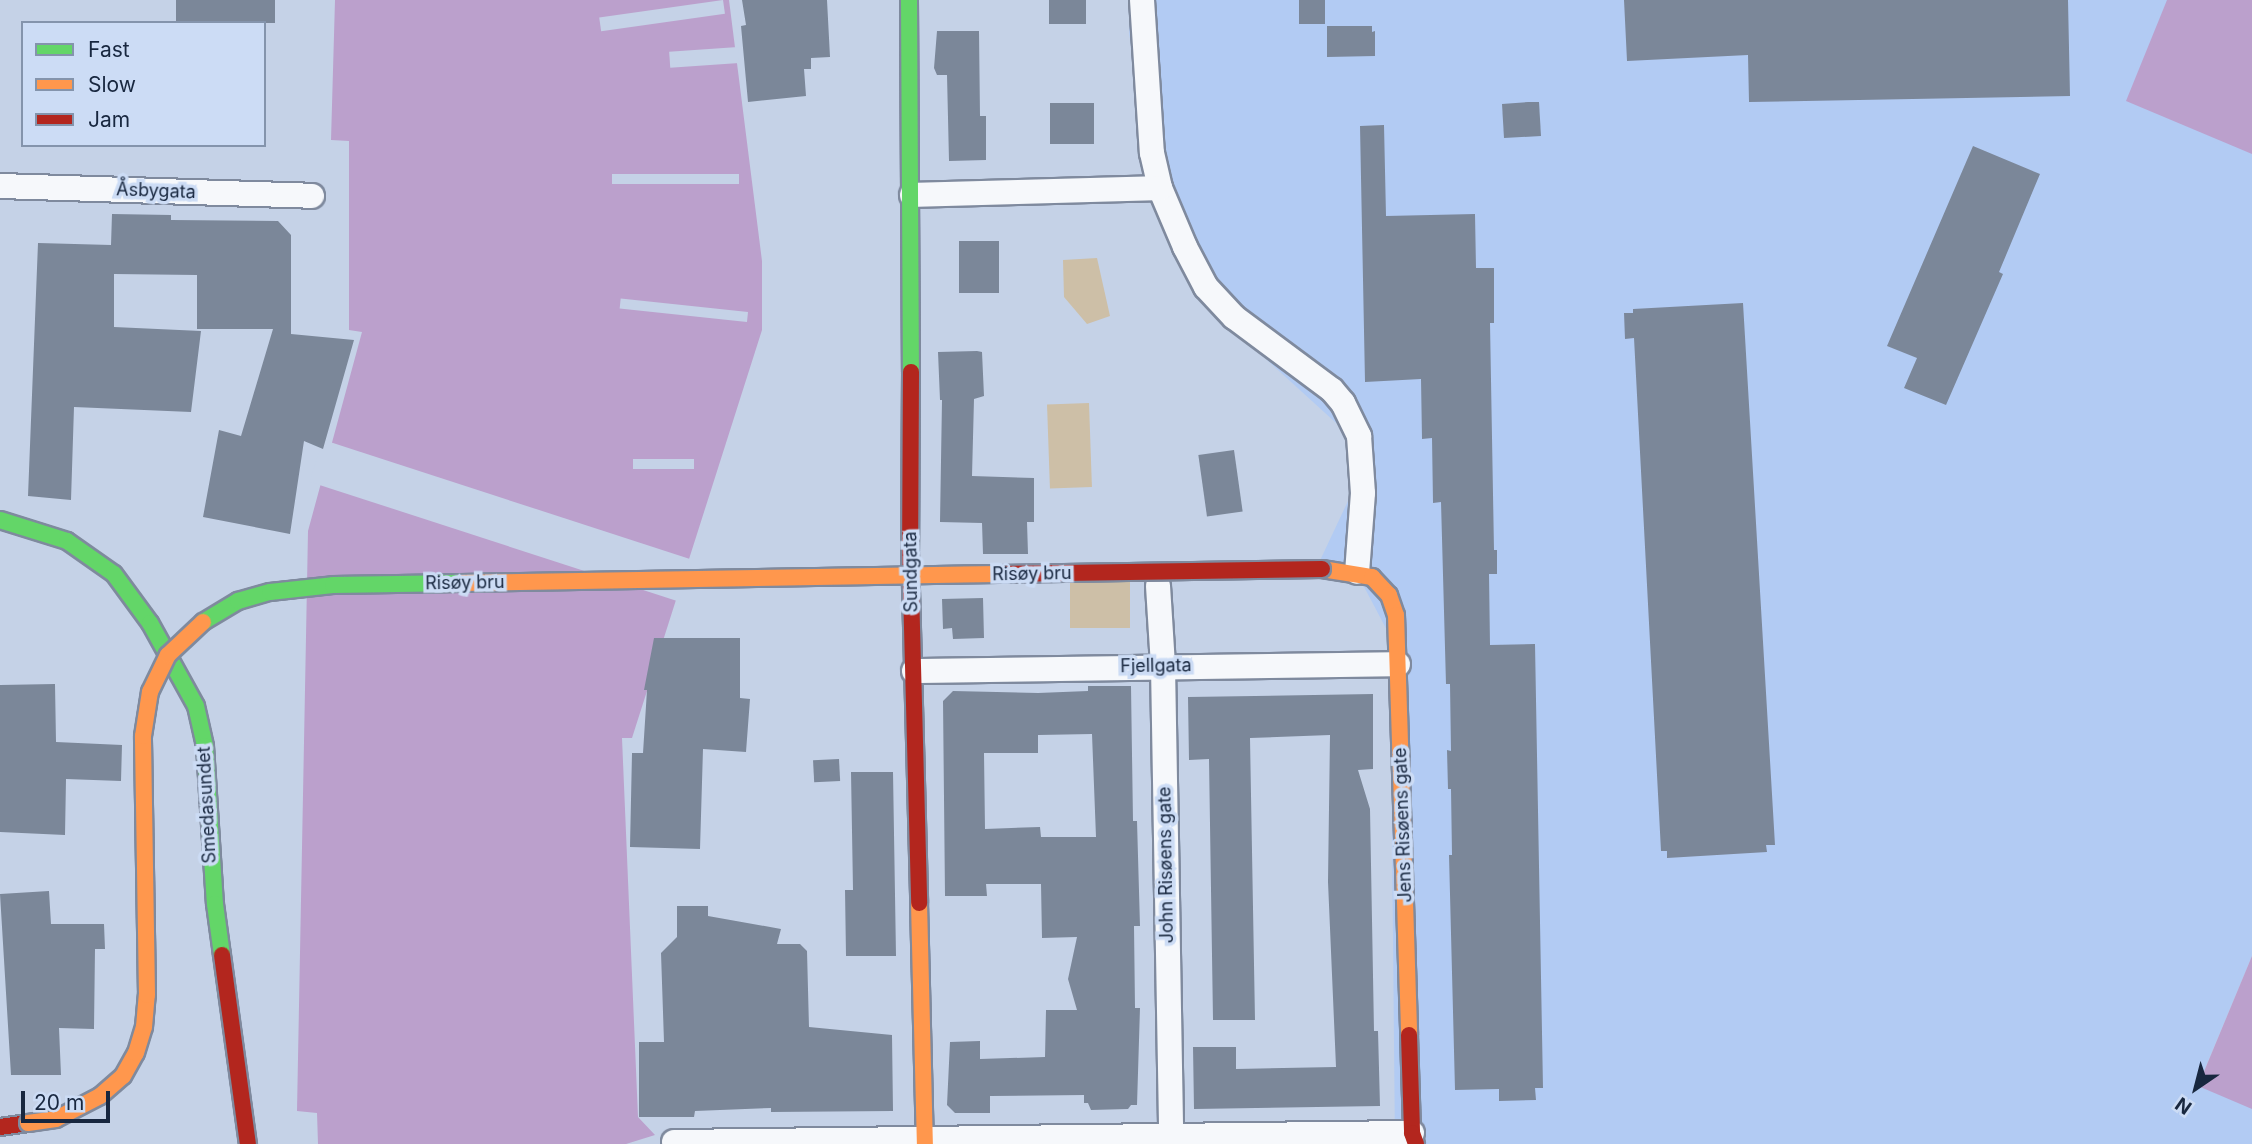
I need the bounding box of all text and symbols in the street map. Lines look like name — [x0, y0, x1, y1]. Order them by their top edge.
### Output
legend — [21, 21, 266, 147]
text: Fast — [88, 37, 130, 62]
text: Slow — [88, 72, 136, 97]
text: Jam — [88, 107, 130, 132]
street label: Åsbygata — [116, 179, 196, 203]
street label: Sundgata — [899, 531, 923, 613]
street label: Risøy bru — [992, 563, 1072, 585]
street label: Risøy bru — [425, 572, 505, 594]
street label: Fjellgata — [1120, 655, 1192, 677]
street label: Smedasundet — [193, 746, 221, 864]
street label: Jens Risøens gate — [1389, 747, 1417, 903]
street label: John Risøens gate — [1154, 786, 1178, 944]
north arrow — [2161, 1053, 2231, 1123]
scale bar — [24, 1078, 114, 1122]
text: 20 m — [34, 1090, 84, 1115]
text: N — [2171, 1092, 2196, 1119]

